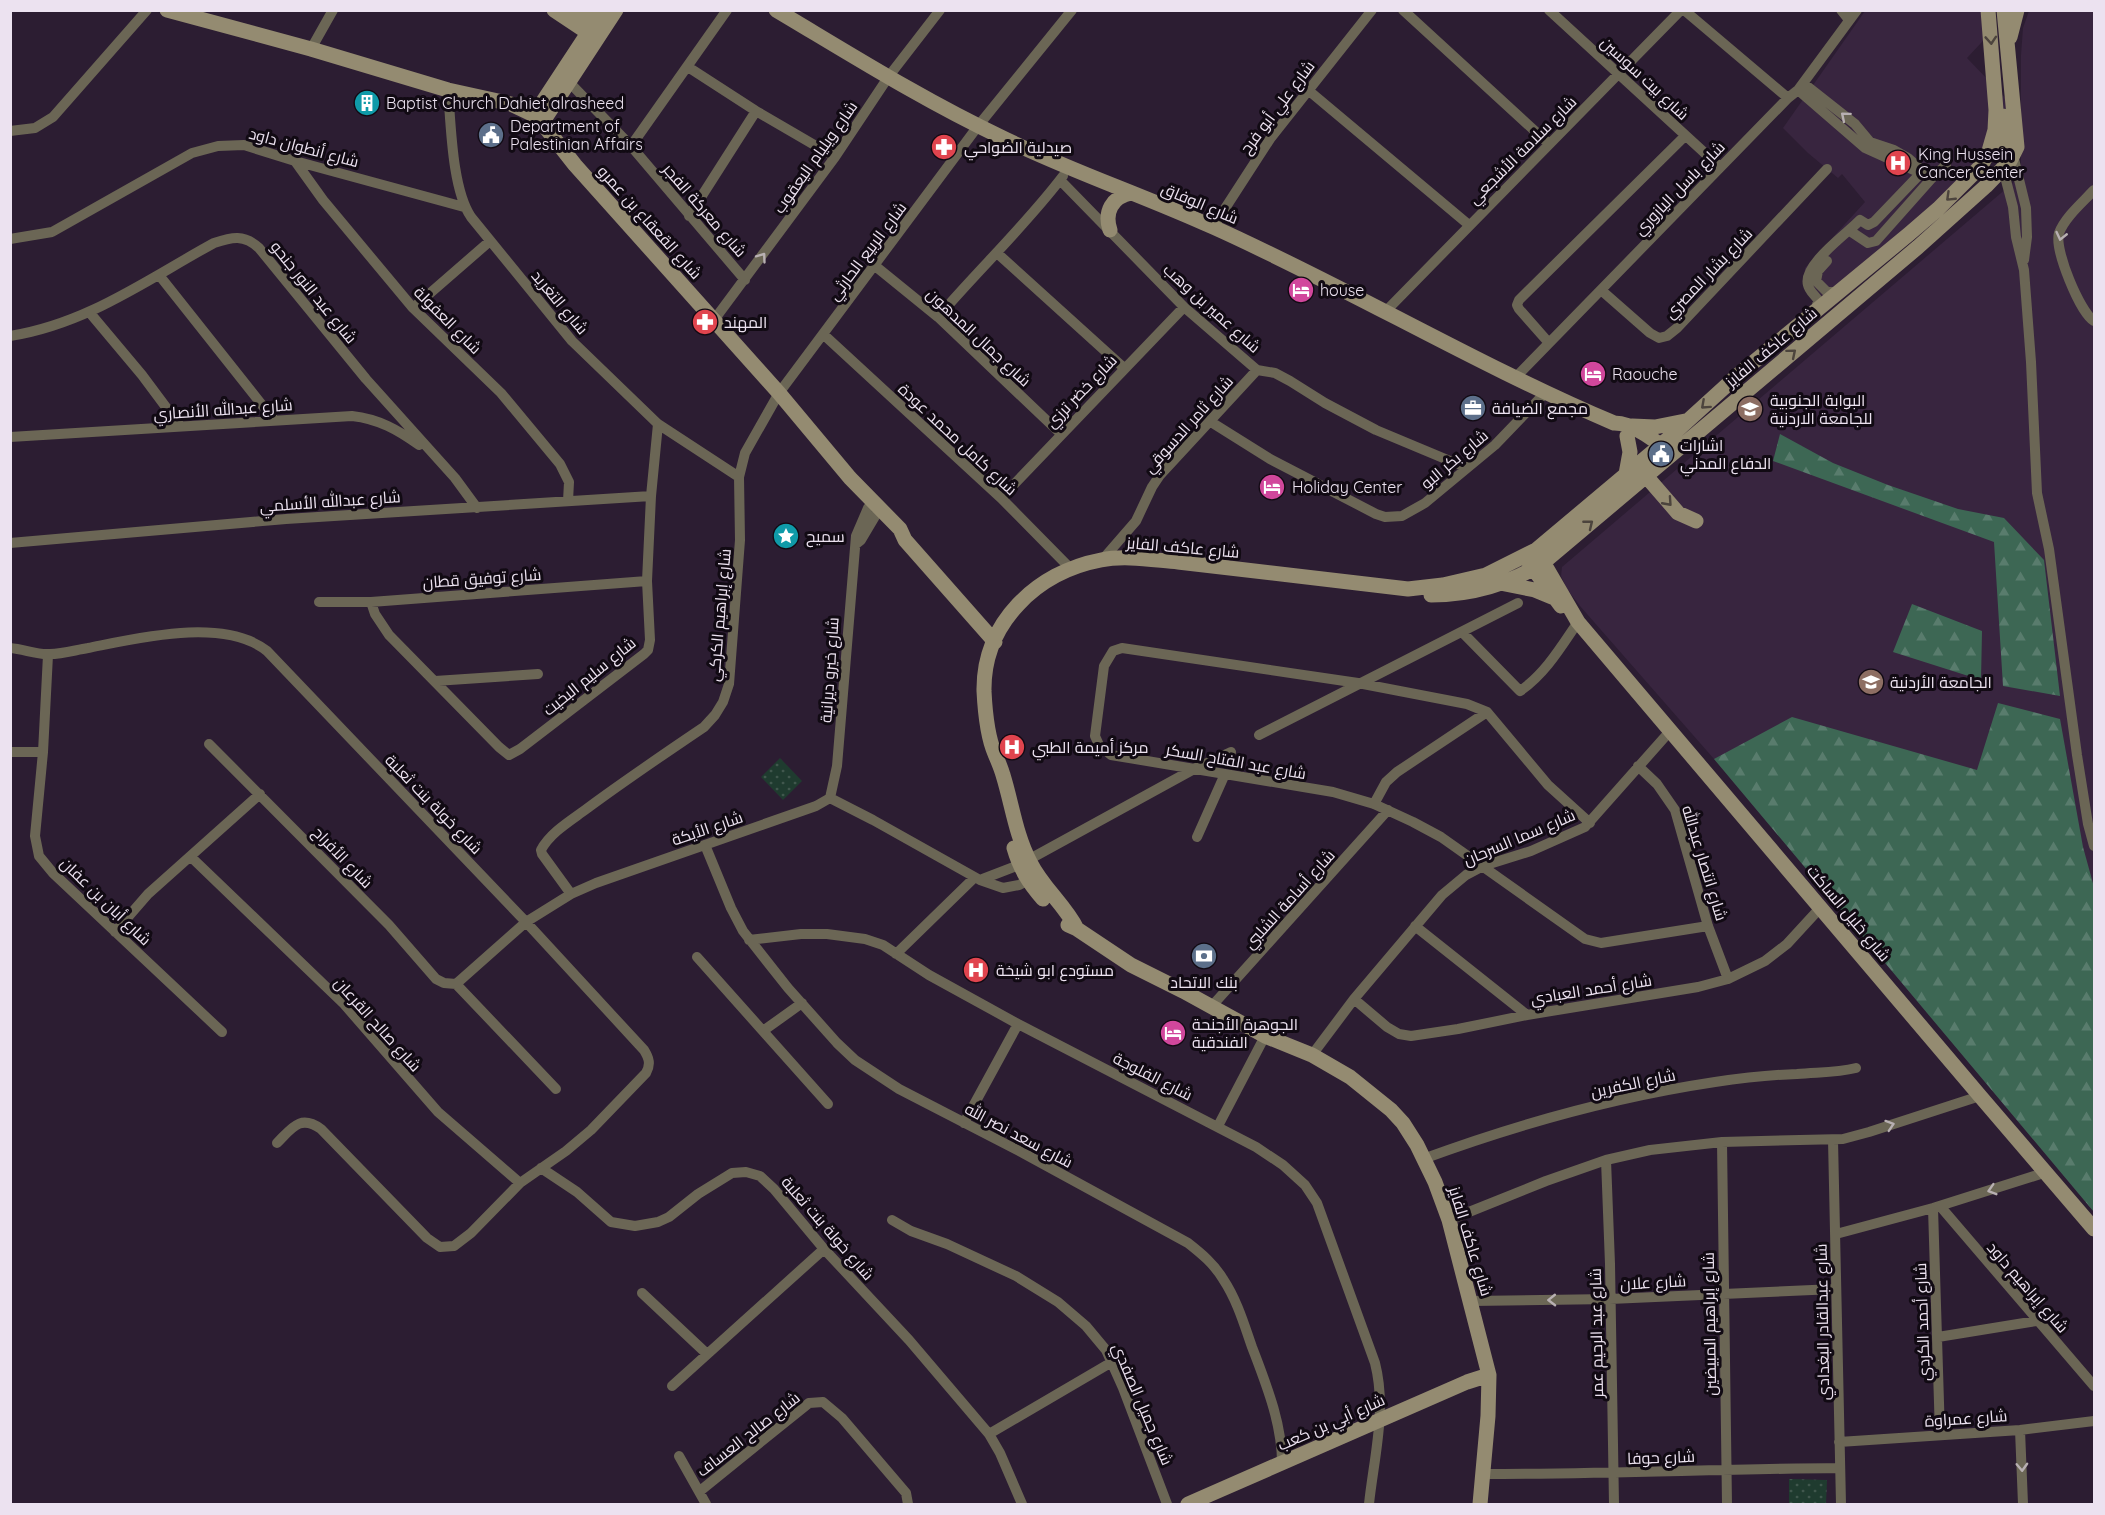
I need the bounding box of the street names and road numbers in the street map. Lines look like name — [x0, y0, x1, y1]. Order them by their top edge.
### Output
street label: شارع بيت سوسين — [1595, 32, 1693, 125]
street label: شارع علي أبو فرح — [1235, 56, 1322, 160]
street label: شارع سلامة الأشجعي — [1464, 92, 1583, 211]
street label: شارع ويليام اليعقوب — [769, 97, 863, 218]
street label: شارع أنطوان داود — [246, 123, 361, 173]
street label: شارع باسل اليازوري — [1629, 137, 1732, 242]
street label: شارع معركة الفجر — [657, 158, 751, 262]
street label: شارع القعقاع بن عمرو — [592, 161, 706, 284]
street label: شارع الوفاق — [1158, 178, 1241, 230]
street label: شارع الربيع الحارثي — [824, 198, 914, 307]
street label: شارع بشار المصري — [1660, 223, 1759, 325]
street label: شارع عبد النور جنحو — [265, 237, 361, 349]
street label: شارع عمير بن وهب — [1158, 259, 1265, 358]
street label: شارع التغريد — [526, 266, 593, 340]
street label: شارع العفولة — [409, 282, 486, 359]
street label: شارع جمال المدهون — [921, 283, 1035, 392]
street label: شارع عاكف الفايز — [1720, 303, 1822, 393]
street label: شارع خضر ترزي — [1041, 350, 1124, 435]
street label: شارع ثامر الدسوقي — [1139, 371, 1240, 480]
street label: شارع كامل محمد عودة — [893, 379, 1022, 501]
street label: شارع عبدالله الأنصاري — [153, 394, 294, 428]
street label: شارع بكر البو — [1416, 425, 1493, 495]
street label: شارع عبدالله الأسلمي — [259, 486, 401, 520]
street label: شارع عاكف الفايز — [1124, 532, 1240, 564]
street label: شارع إبراهيم الكركي — [703, 548, 739, 683]
street label: شارع توفيق قطان — [422, 564, 542, 594]
street label: شارع خيرو ديرانية — [815, 616, 845, 724]
street label: شارع سليم البخيت — [538, 632, 641, 721]
street label: شارع عبد الفتاح السكر — [1163, 739, 1308, 785]
street label: شارع خولة بنت ثعلبة — [380, 750, 487, 860]
street label: شارع انتصار عبدالله — [1676, 803, 1732, 924]
street label: شارع سما السرحان — [1460, 804, 1579, 871]
street label: شارع الأيكة — [669, 806, 746, 851]
street label: شارع الأفراح — [307, 822, 377, 893]
street label: شارع أسامة الشلبي — [1239, 845, 1342, 955]
street label: شارع أبان بن عفان — [55, 853, 156, 951]
street label: شارع خليل الساكت — [1801, 861, 1895, 967]
street label: شارع أحمد العبادي — [1529, 970, 1654, 1012]
street label: شارع صالح القرعان — [329, 972, 426, 1077]
street label: شارع الفلوجة — [1109, 1047, 1196, 1106]
street label: شارع الكفرين — [1589, 1064, 1678, 1104]
street label: شارع سعد نصر الله — [961, 1098, 1076, 1174]
street label: شارع خولة بنت ثعلبة — [776, 1172, 879, 1285]
street label: شارع عاكف الفايز — [1443, 1183, 1497, 1299]
street label: شارع إبراهيم داود — [1982, 1237, 2073, 1338]
street label: شارع عبدالقادر البغدادي — [1811, 1243, 1837, 1400]
street label: شارع إبراهيم المبيضين — [1698, 1252, 1722, 1396]
street label: شارع أحمد الكردي — [1910, 1262, 1938, 1382]
street label: شارع عبد الرحيم عمر — [1585, 1268, 1609, 1399]
street label: شارع علان — [1619, 1270, 1687, 1296]
street label: شارع جميل الصفدي — [1105, 1340, 1178, 1470]
street label: شارع صالح العساف — [692, 1387, 805, 1482]
street label: شارع أبي بن كعب — [1274, 1389, 1389, 1458]
street label: شارع عمراوة — [1924, 1405, 2008, 1433]
street label: شارع حوفا — [1627, 1446, 1695, 1470]

